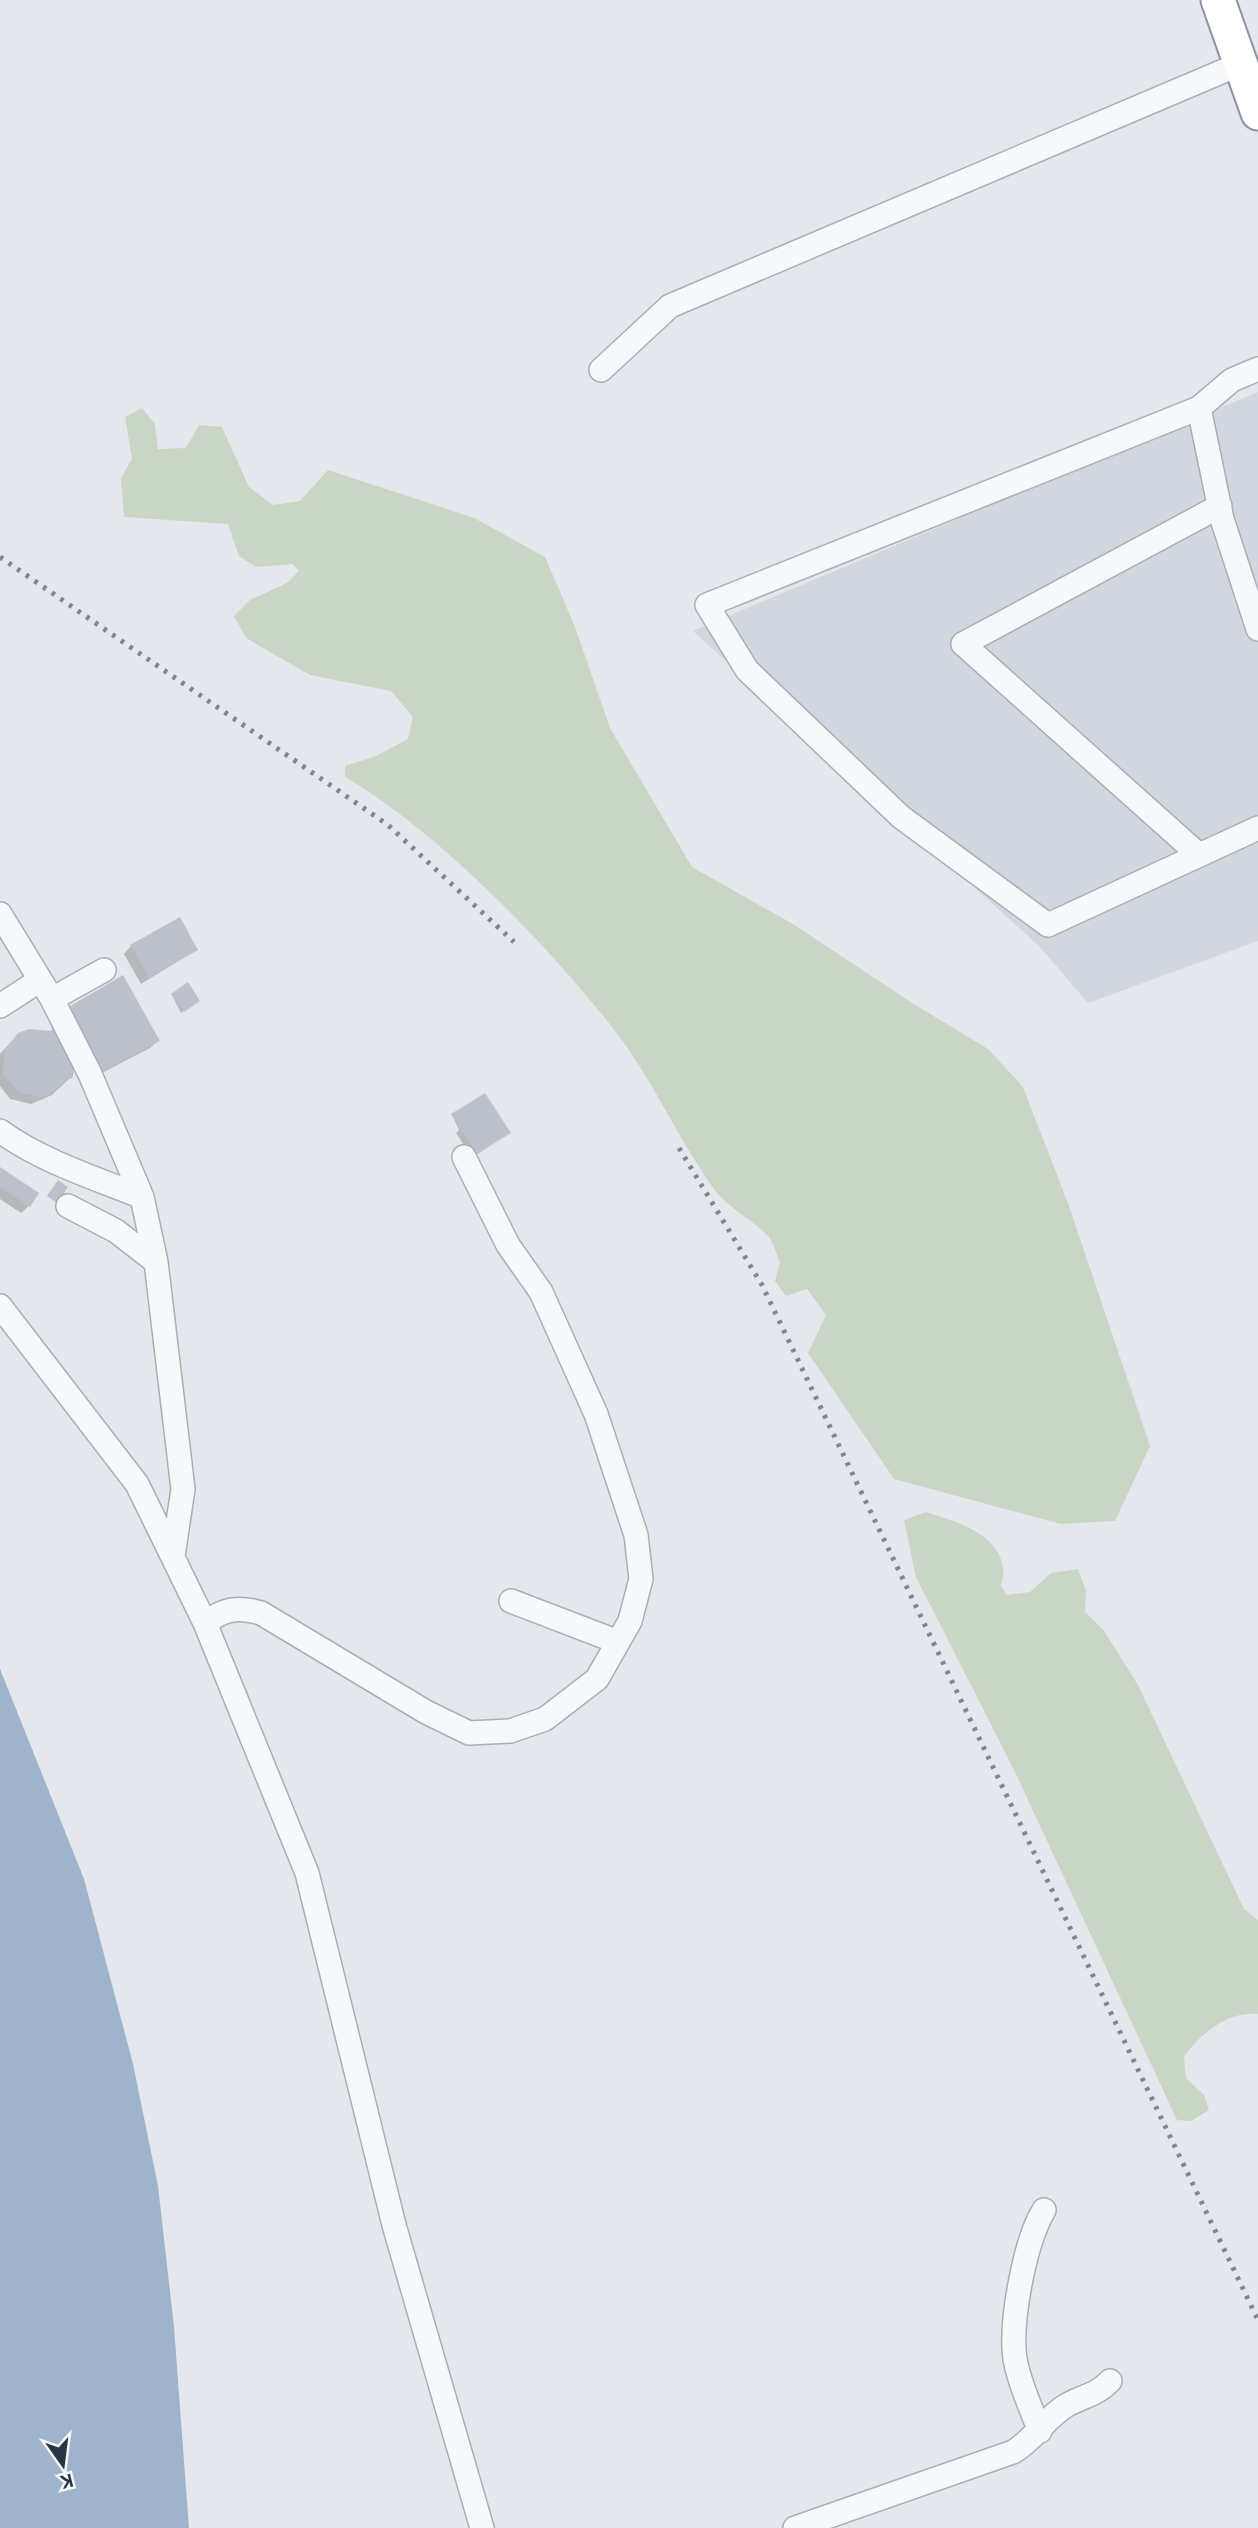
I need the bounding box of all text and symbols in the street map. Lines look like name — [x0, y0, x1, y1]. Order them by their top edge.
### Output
north arrow — [28, 2430, 98, 2500]
text: K — [58, 2469, 76, 2494]

